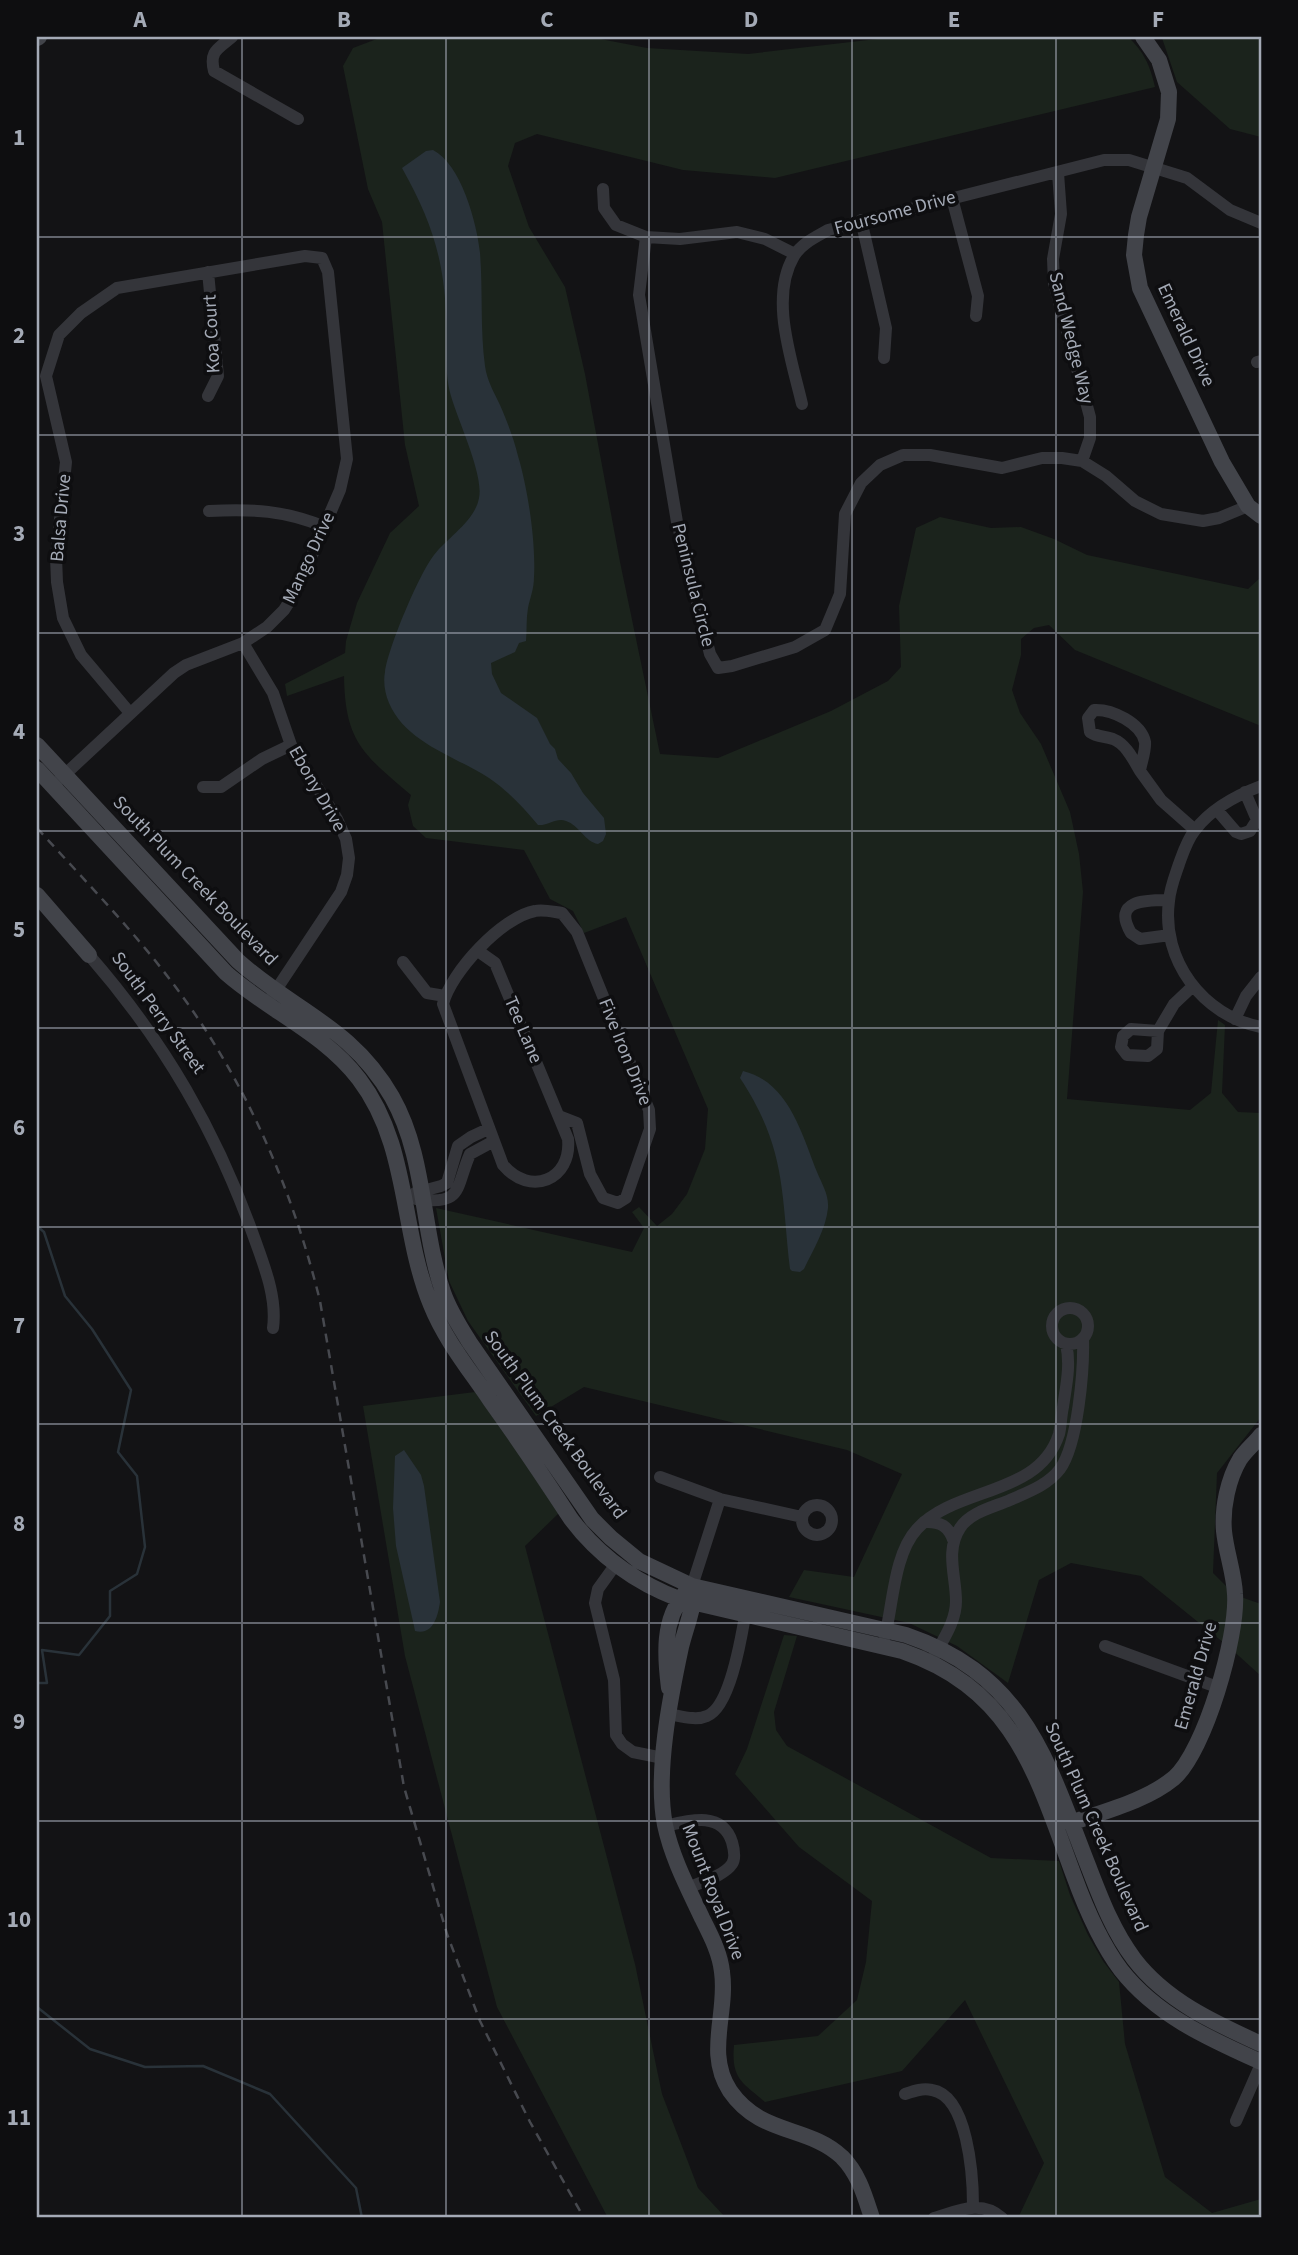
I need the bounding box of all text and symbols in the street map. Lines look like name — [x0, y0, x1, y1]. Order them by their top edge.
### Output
text: A — [132, 3, 147, 36]
text: B — [337, 3, 351, 36]
text: C — [540, 3, 554, 36]
text: D — [744, 3, 758, 36]
text: E — [948, 3, 960, 36]
text: F — [1152, 3, 1164, 36]
text: 1 — [13, 121, 25, 154]
street label: Foursome Drive — [831, 184, 959, 242]
street label: Sand Wedge Way — [1042, 269, 1100, 407]
street label: Emerald Drive — [1150, 279, 1222, 391]
street label: Koa Court — [196, 293, 228, 374]
text: 2 — [13, 319, 25, 352]
street label: Balsa Drive — [44, 473, 78, 563]
street label: Mango Drive — [276, 508, 342, 608]
text: 3 — [13, 517, 25, 550]
street label: Peninsula Circle — [665, 520, 721, 650]
text: 4 — [13, 715, 25, 748]
street label: Ebony Drive — [282, 741, 352, 837]
street label: South Plum Creek Boulevard — [106, 790, 284, 972]
text: 5 — [13, 913, 25, 946]
street label: South Perry Street — [104, 946, 212, 1080]
street label: Tee Lane — [497, 992, 549, 1068]
street label: Five Iron Drive — [591, 994, 659, 1110]
text: 6 — [13, 1111, 25, 1144]
text: 7 — [13, 1309, 25, 1342]
street label: South Plum Creek Boulevard — [477, 1325, 633, 1525]
text: 8 — [13, 1507, 25, 1540]
street label: Emerald Drive — [1168, 1619, 1224, 1733]
text: 9 — [13, 1705, 25, 1738]
street label: South Plum Creek Boulevard — [1037, 1718, 1155, 1936]
street label: Mount Royal Drive — [675, 1820, 751, 1964]
text: 10 — [7, 1903, 31, 1936]
text: 11 — [7, 2101, 31, 2134]

